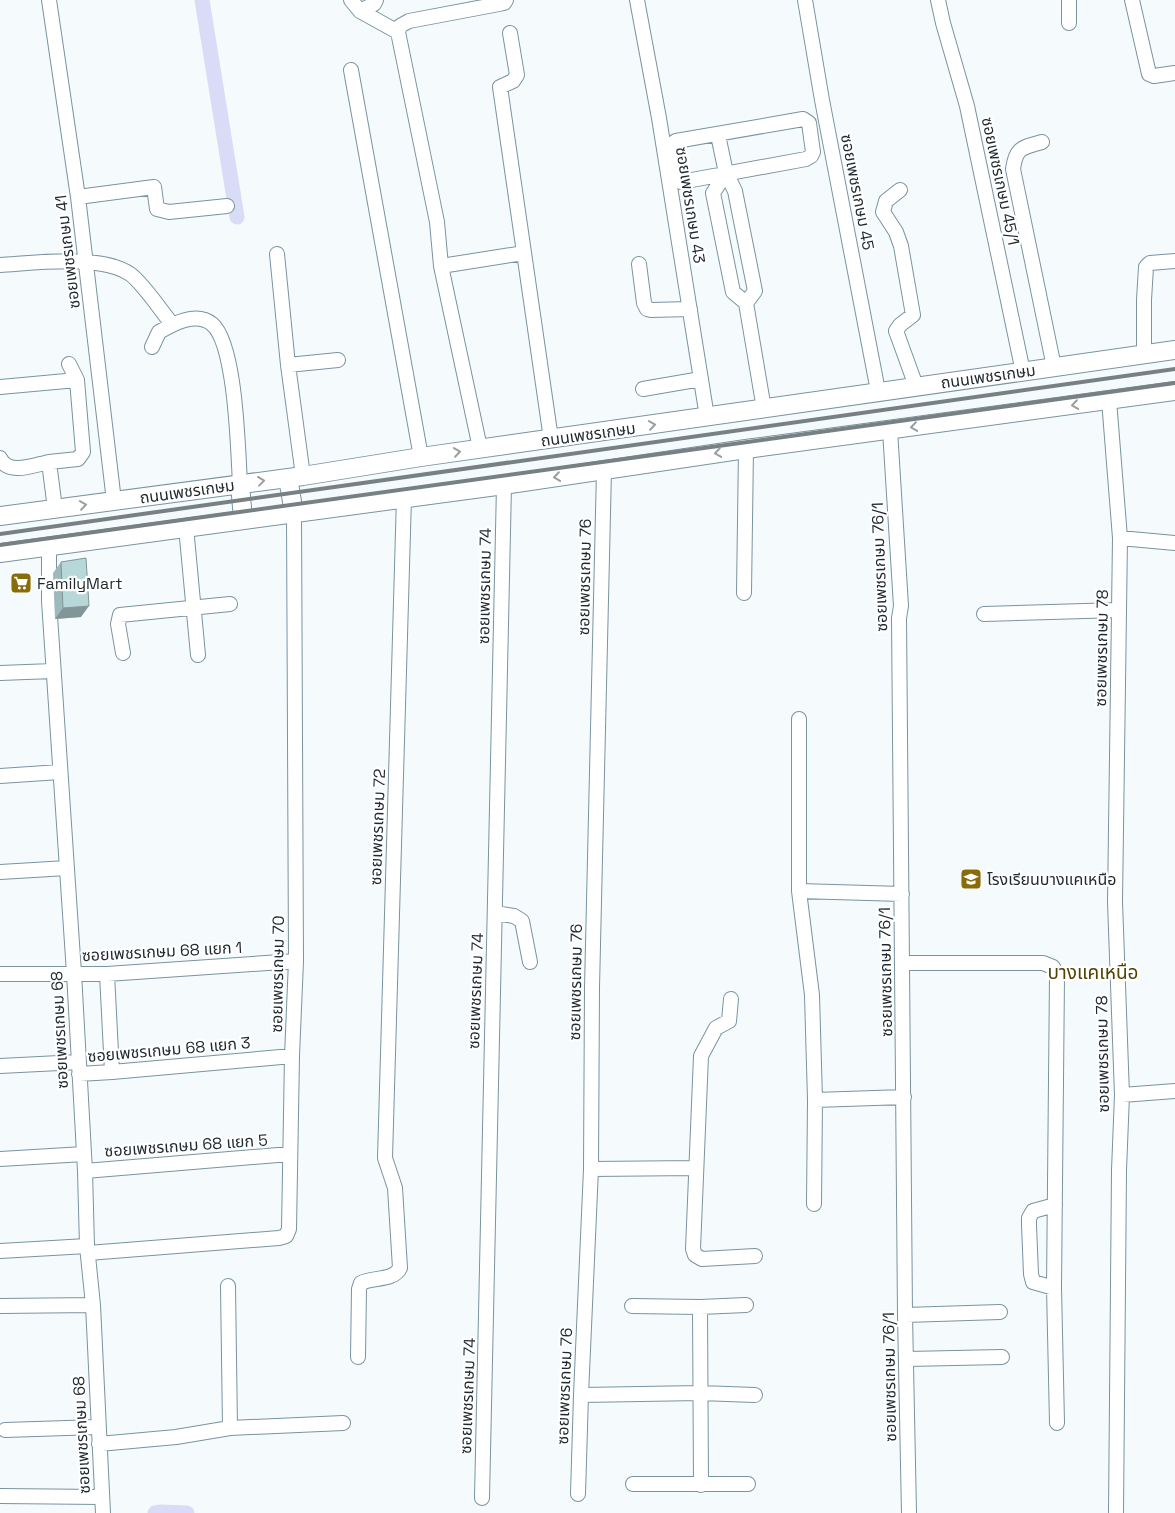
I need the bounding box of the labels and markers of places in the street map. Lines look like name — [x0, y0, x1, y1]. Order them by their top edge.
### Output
supermarket icon: FamilyMart — [9, 571, 33, 595]
place label: FamilyMart — [37, 573, 123, 594]
school or university icon: โรงเรียนบางแคเหนือ — [959, 867, 983, 891]
place label: โรงเรียนบางแคเหนือ — [987, 869, 1116, 890]

